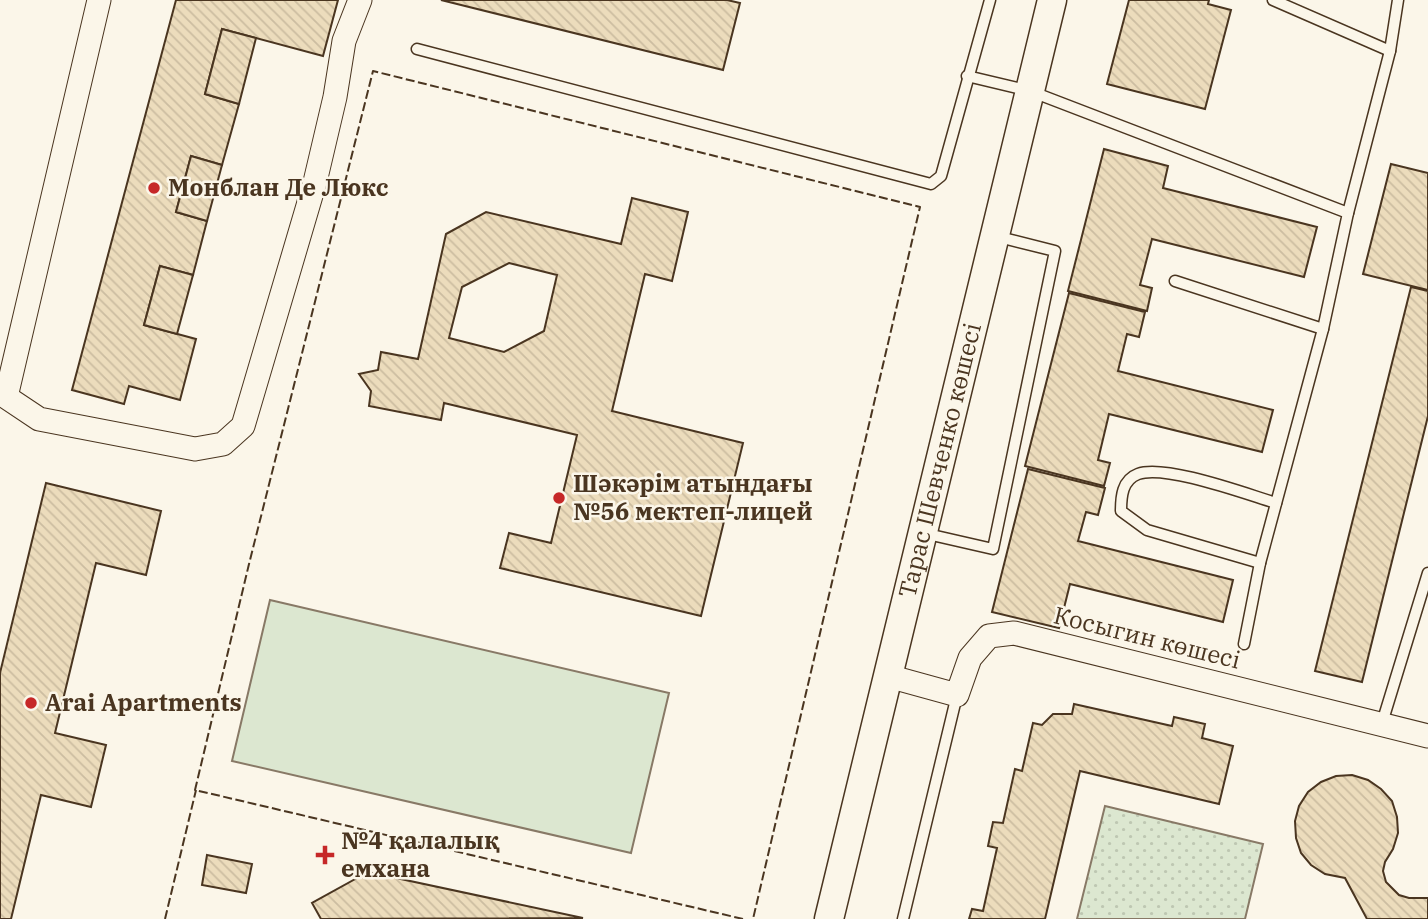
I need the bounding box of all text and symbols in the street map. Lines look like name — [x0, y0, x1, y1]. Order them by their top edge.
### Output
place label: Монблан Де Люкс — [168, 171, 389, 203]
marker: Монблан Де Люкс — [146, 180, 162, 196]
street label: Тарас Шевченко көшесі — [891, 319, 988, 601]
place label: Шәкәрім атындағы №56 мектеп-лицей — [573, 467, 813, 527]
marker: Шәкәрім атындағы №56 мектеп-лицей — [551, 490, 567, 506]
street label: Косыгин көшесі — [1051, 598, 1244, 676]
place label: Arai Apartments — [45, 686, 242, 718]
marker: Arai Apartments — [23, 695, 39, 711]
place label: №4 қалалық емхана — [341, 824, 500, 884]
marker: №4 қалалық емхана — [315, 845, 335, 865]

